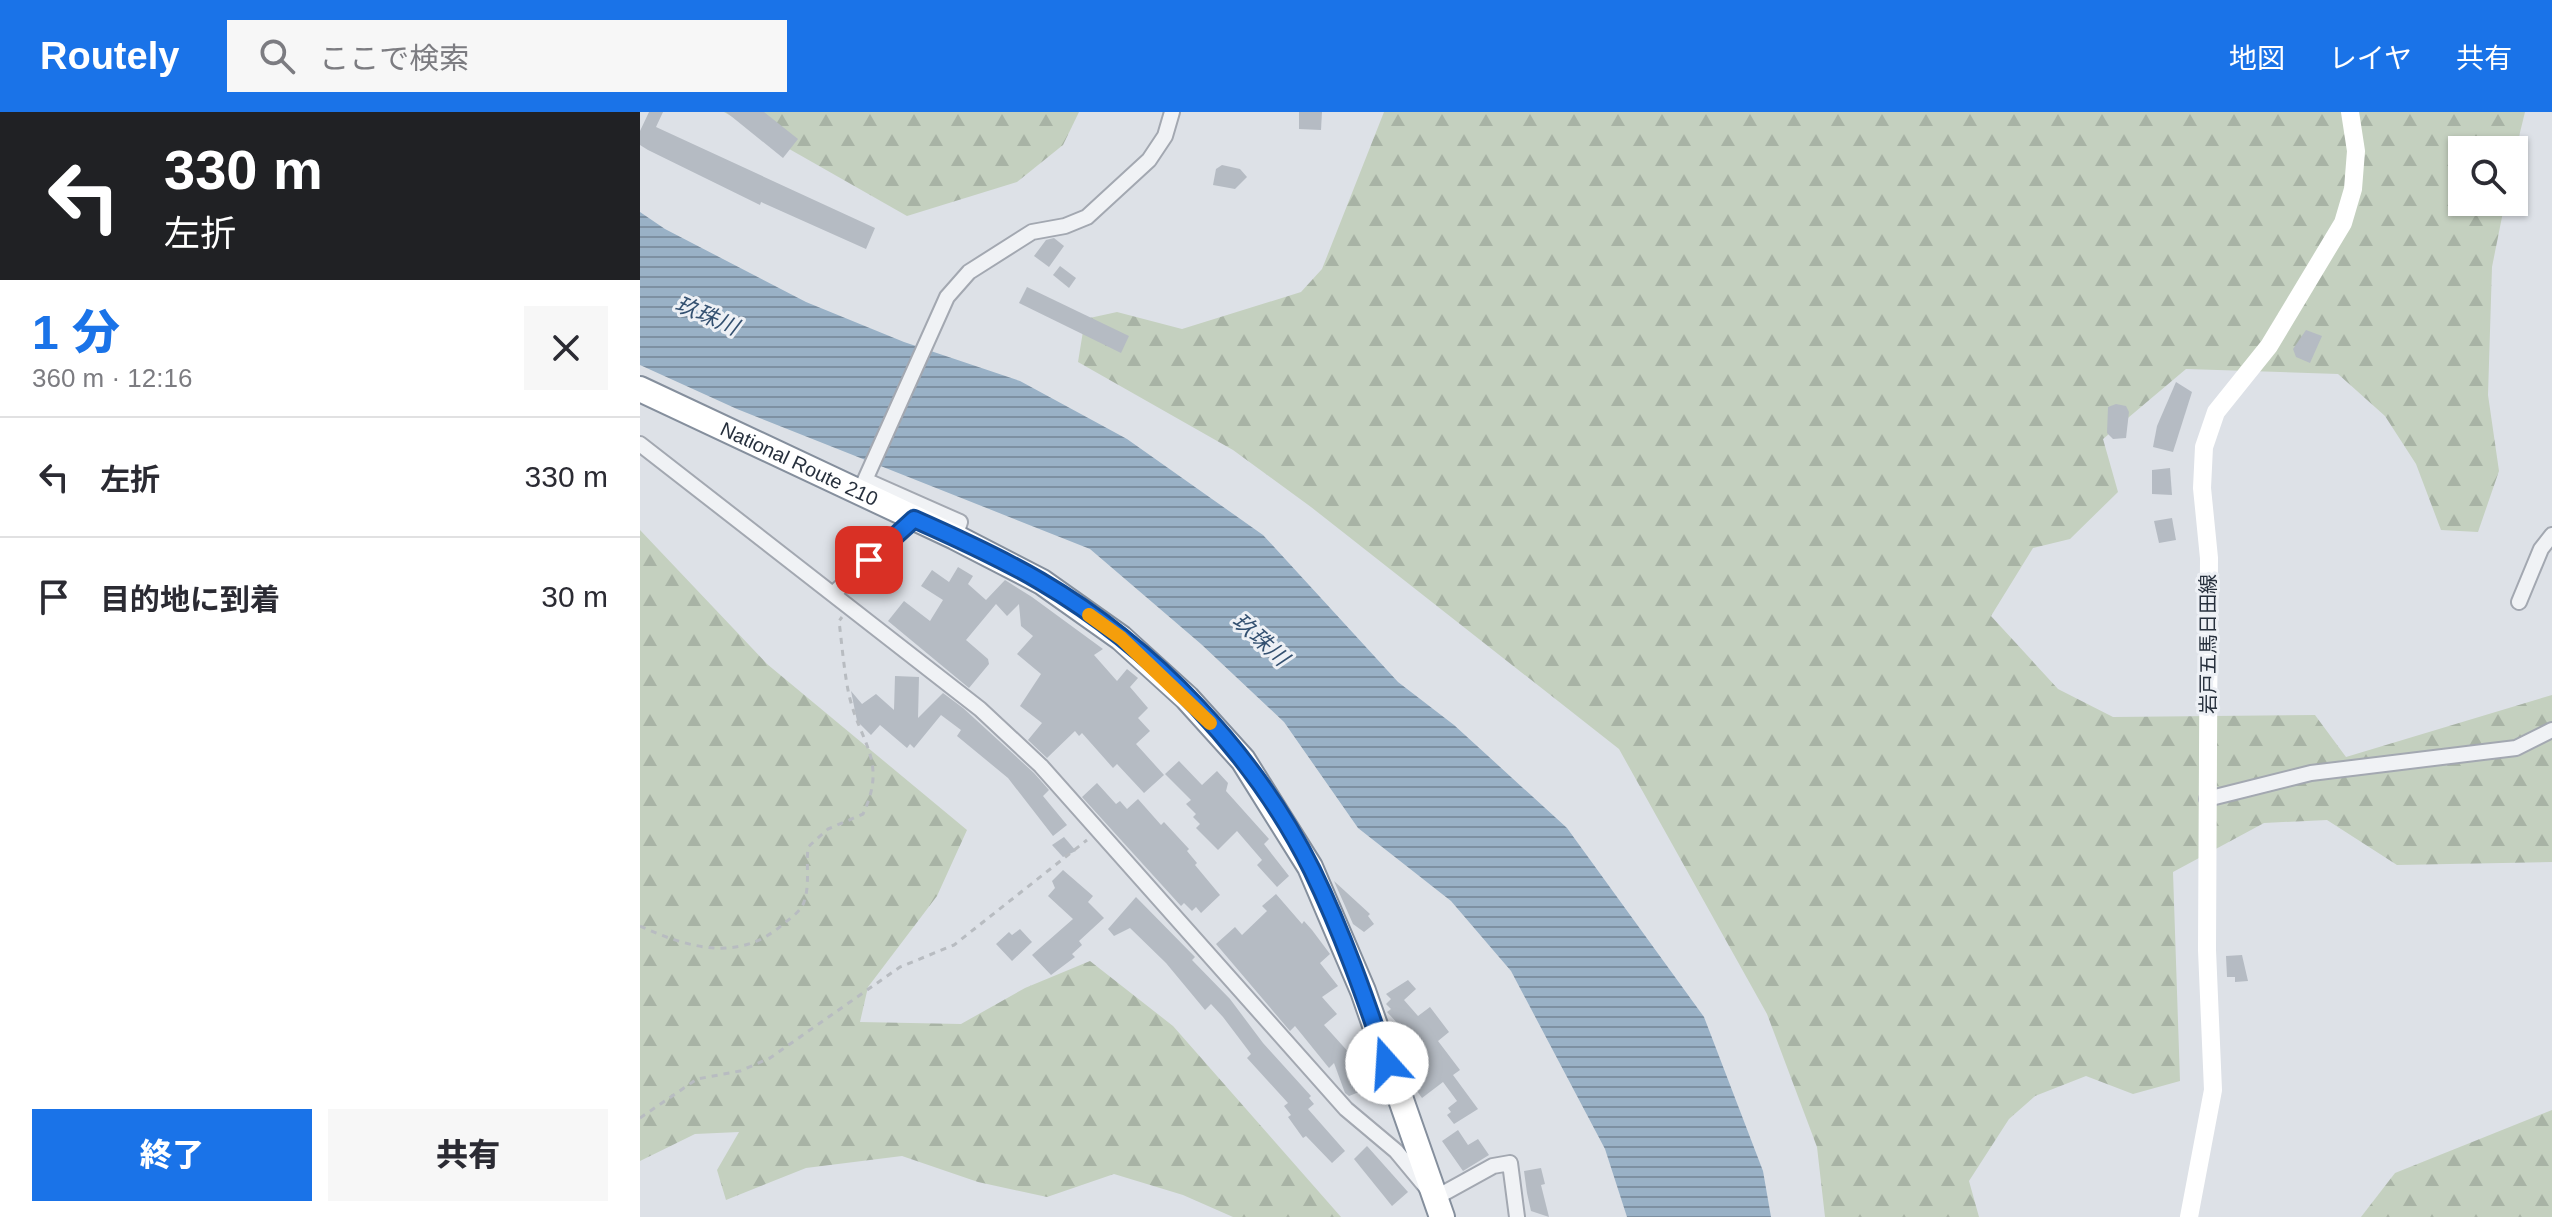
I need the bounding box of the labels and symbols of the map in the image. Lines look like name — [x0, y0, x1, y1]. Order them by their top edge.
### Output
water label: 玖珠川 — [672, 291, 744, 341]
street label: National Route 210 — [717, 417, 881, 510]
pin — [835, 526, 903, 594]
street label: 岩戸五馬日田線 — [2197, 574, 2219, 714]
water label: 玖珠川 — [1228, 608, 1295, 672]
position arrow — [1345, 1021, 1429, 1105]

